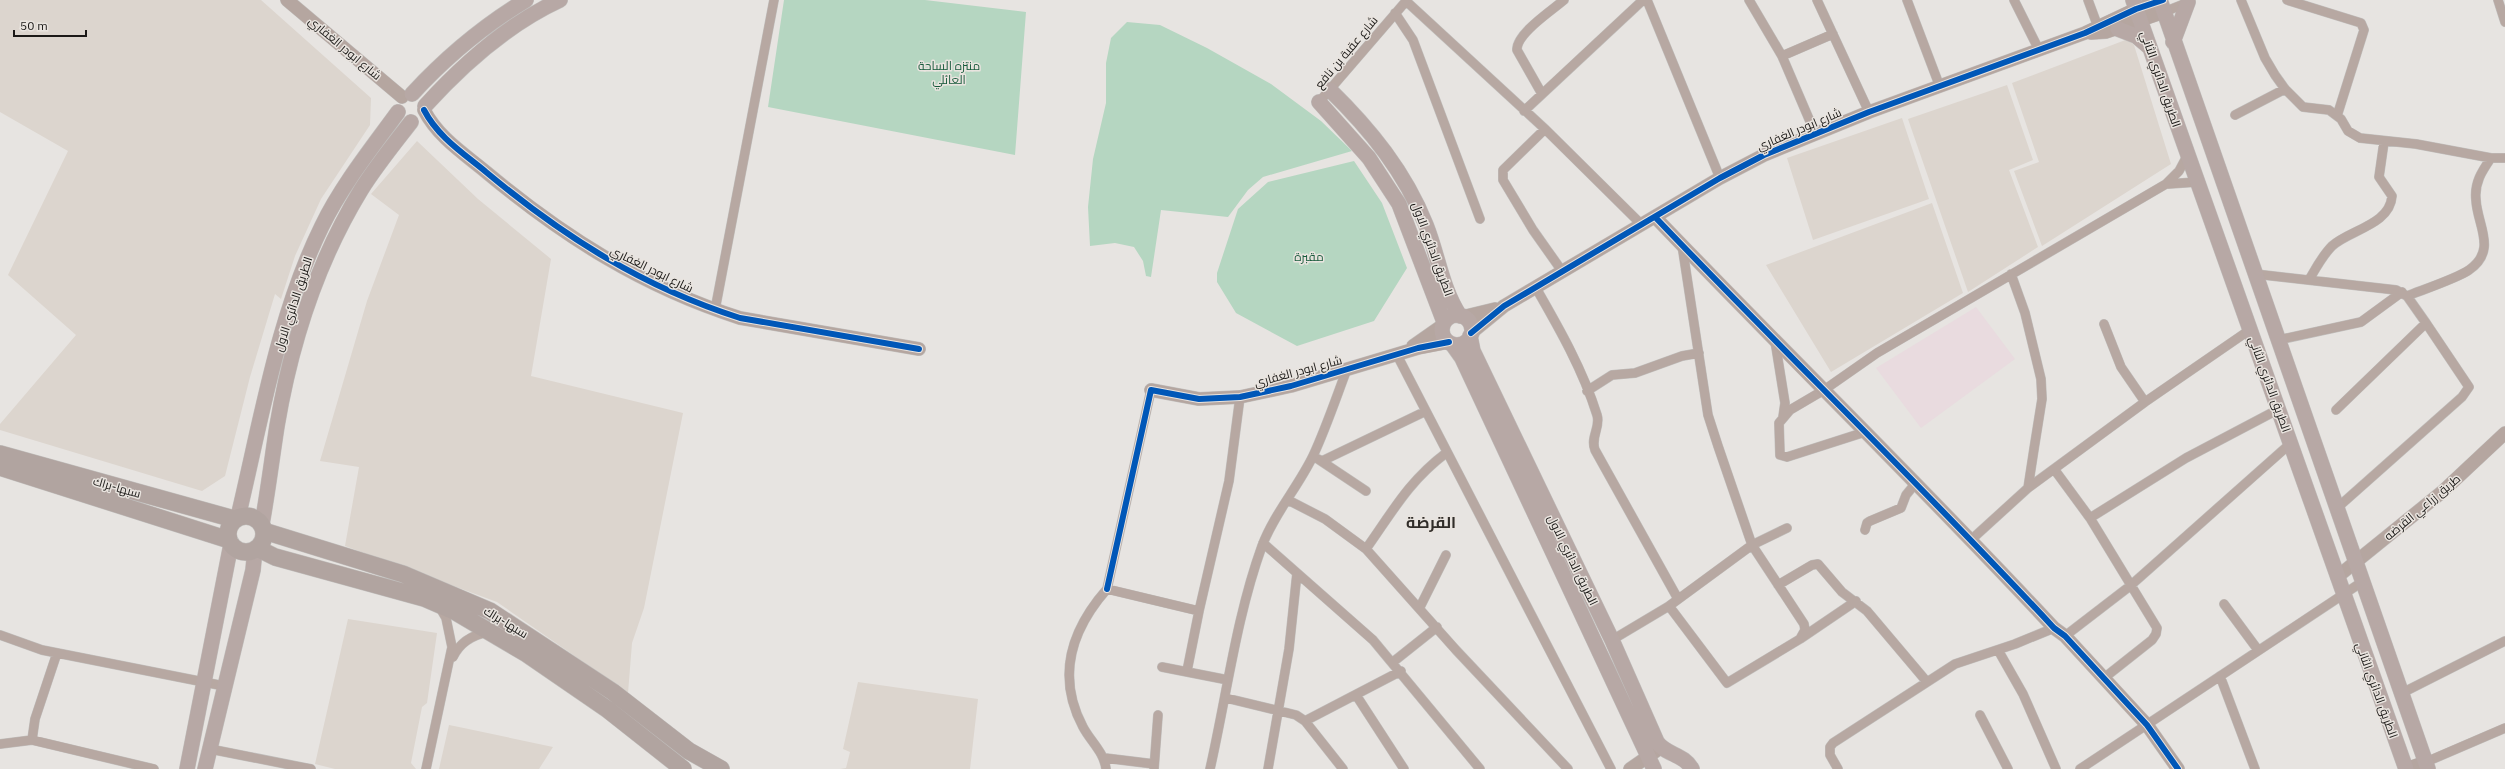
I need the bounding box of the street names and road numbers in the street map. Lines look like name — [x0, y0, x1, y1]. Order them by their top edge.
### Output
street label: شارع ابودر الغفاري — [304, 13, 385, 85]
street label: شارع عقبة بن نافع — [1311, 13, 1382, 92]
street label: الطريق الدائري الثاني — [2135, 29, 2185, 130]
street label: شارع ابودر الغفاري — [1754, 104, 1845, 156]
street label: الطريق الدائري الاول — [1406, 200, 1457, 299]
street label: شارع ابودر الغفاري — [607, 242, 696, 298]
street label: الطريق الدائري الاول — [271, 255, 318, 354]
street label: الطريق الدائري الثاني — [2243, 334, 2294, 435]
street label: شارع ابودر الغفاري — [1252, 352, 1344, 393]
street label: طريق زراعي القرضه — [2381, 471, 2465, 546]
street label: سبها-براك — [91, 473, 143, 501]
street label: الطريق الدائري الاول — [1542, 512, 1601, 609]
street label: سبها-براك — [481, 603, 531, 641]
street label: الطريق الدائري الثاني — [2350, 640, 2401, 741]

